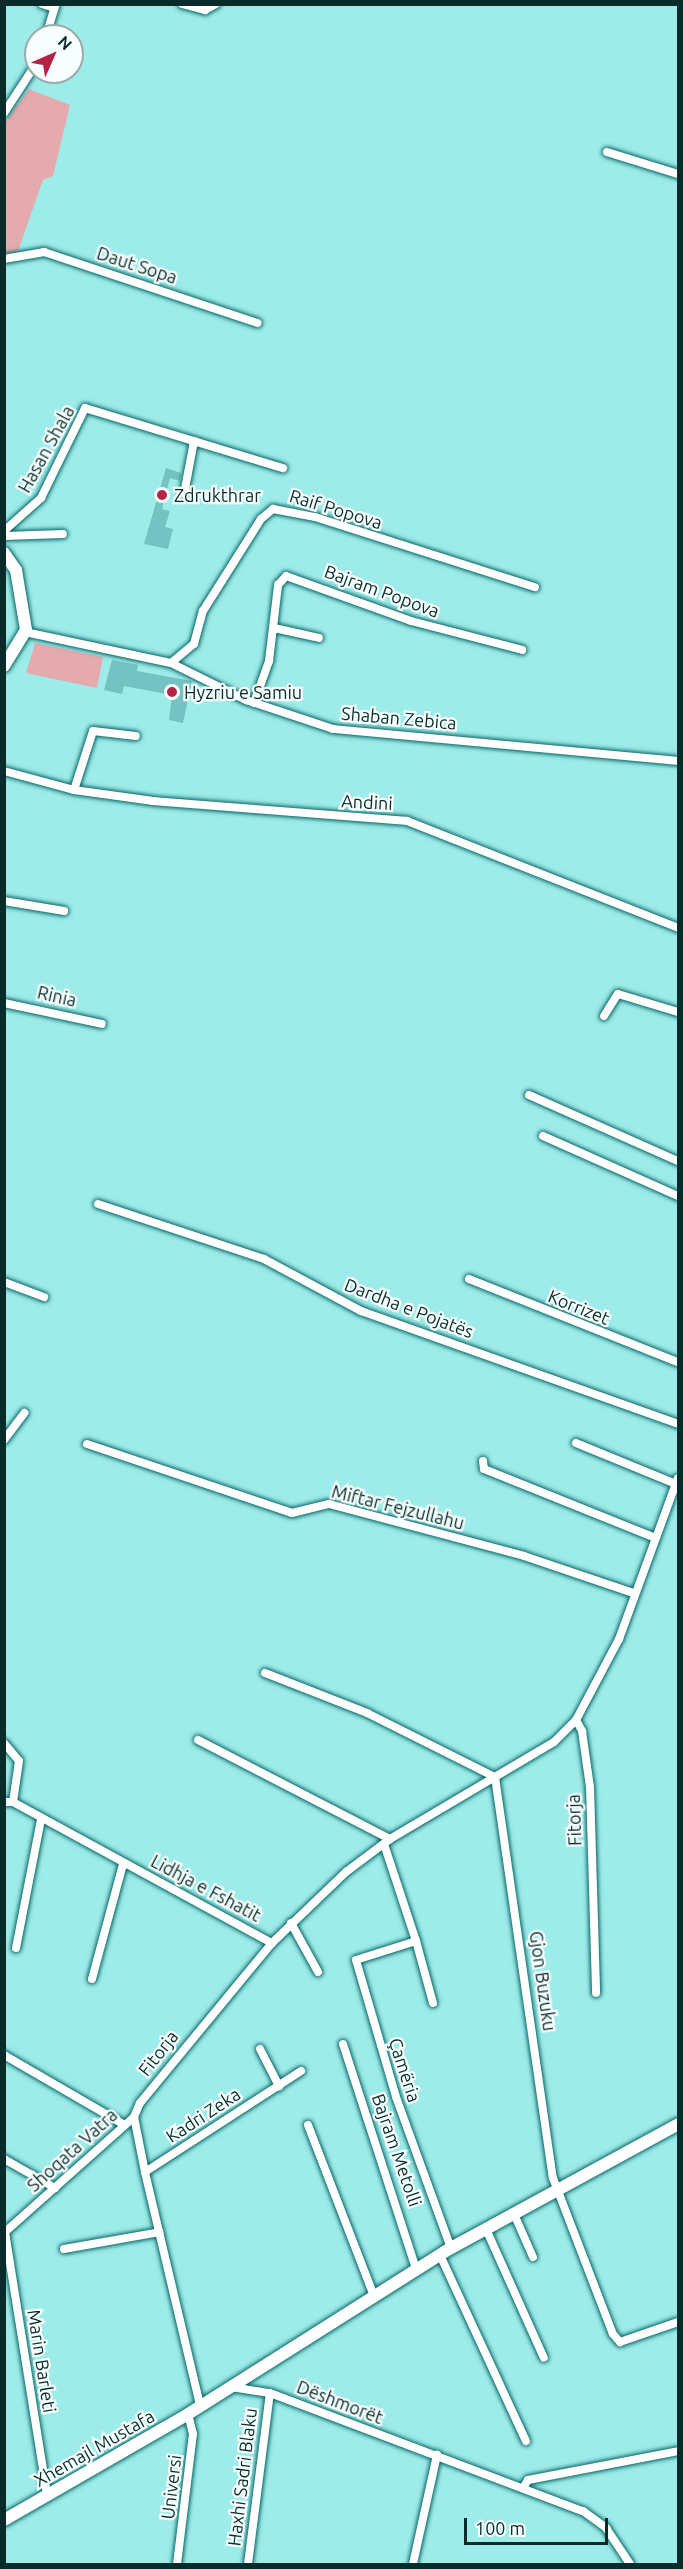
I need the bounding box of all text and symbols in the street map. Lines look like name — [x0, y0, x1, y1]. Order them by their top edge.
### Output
north arrow — [24, 24, 84, 84]
text: N — [55, 32, 76, 53]
street label: Daut Sopa — [94, 242, 180, 288]
street label: Hasan Shala — [13, 402, 79, 496]
place label: Zdrukthrar — [174, 484, 261, 506]
street label: Raif Popova — [287, 485, 385, 533]
marker: Zdrukthrar — [155, 488, 169, 502]
street label: Bajram Popova — [321, 560, 443, 622]
place label: Hyzriu e Samiu — [184, 681, 302, 703]
marker: Hyzriu e Samiu — [165, 685, 179, 699]
street label: Shaban Zebica — [340, 702, 458, 734]
street label: Andini — [341, 790, 393, 814]
street label: Rinia — [35, 981, 79, 1011]
street label: Dardha e Pojatës — [341, 1273, 477, 1343]
street label: Korrizet — [545, 1285, 613, 1329]
street label: Miftar Fejzullahu — [330, 1480, 466, 1534]
street label: Fitorja — [562, 1794, 586, 1846]
street label: Lidhja e Fshatit — [147, 1850, 265, 1926]
street label: Gjon Buzuku — [525, 1930, 561, 2032]
street label: Fitorja — [134, 2026, 182, 2080]
street label: Çamëria — [384, 2035, 426, 2105]
street label: Kadri Zeka — [162, 2083, 244, 2147]
street label: Bajram Metolli — [368, 2091, 426, 2209]
street label: Shoqata Vatra — [22, 2104, 122, 2196]
street label: Marin Barleti — [23, 2308, 61, 2414]
street label: Dëshmorët — [294, 2376, 386, 2428]
street label: Xhemajl Mustafa — [30, 2405, 158, 2491]
street label: Haxhi Sadri Blaku — [223, 2407, 261, 2547]
street label: Universi — [156, 2454, 186, 2520]
scale bar — [467, 2506, 611, 2544]
text: 100 m — [475, 2518, 525, 2538]

